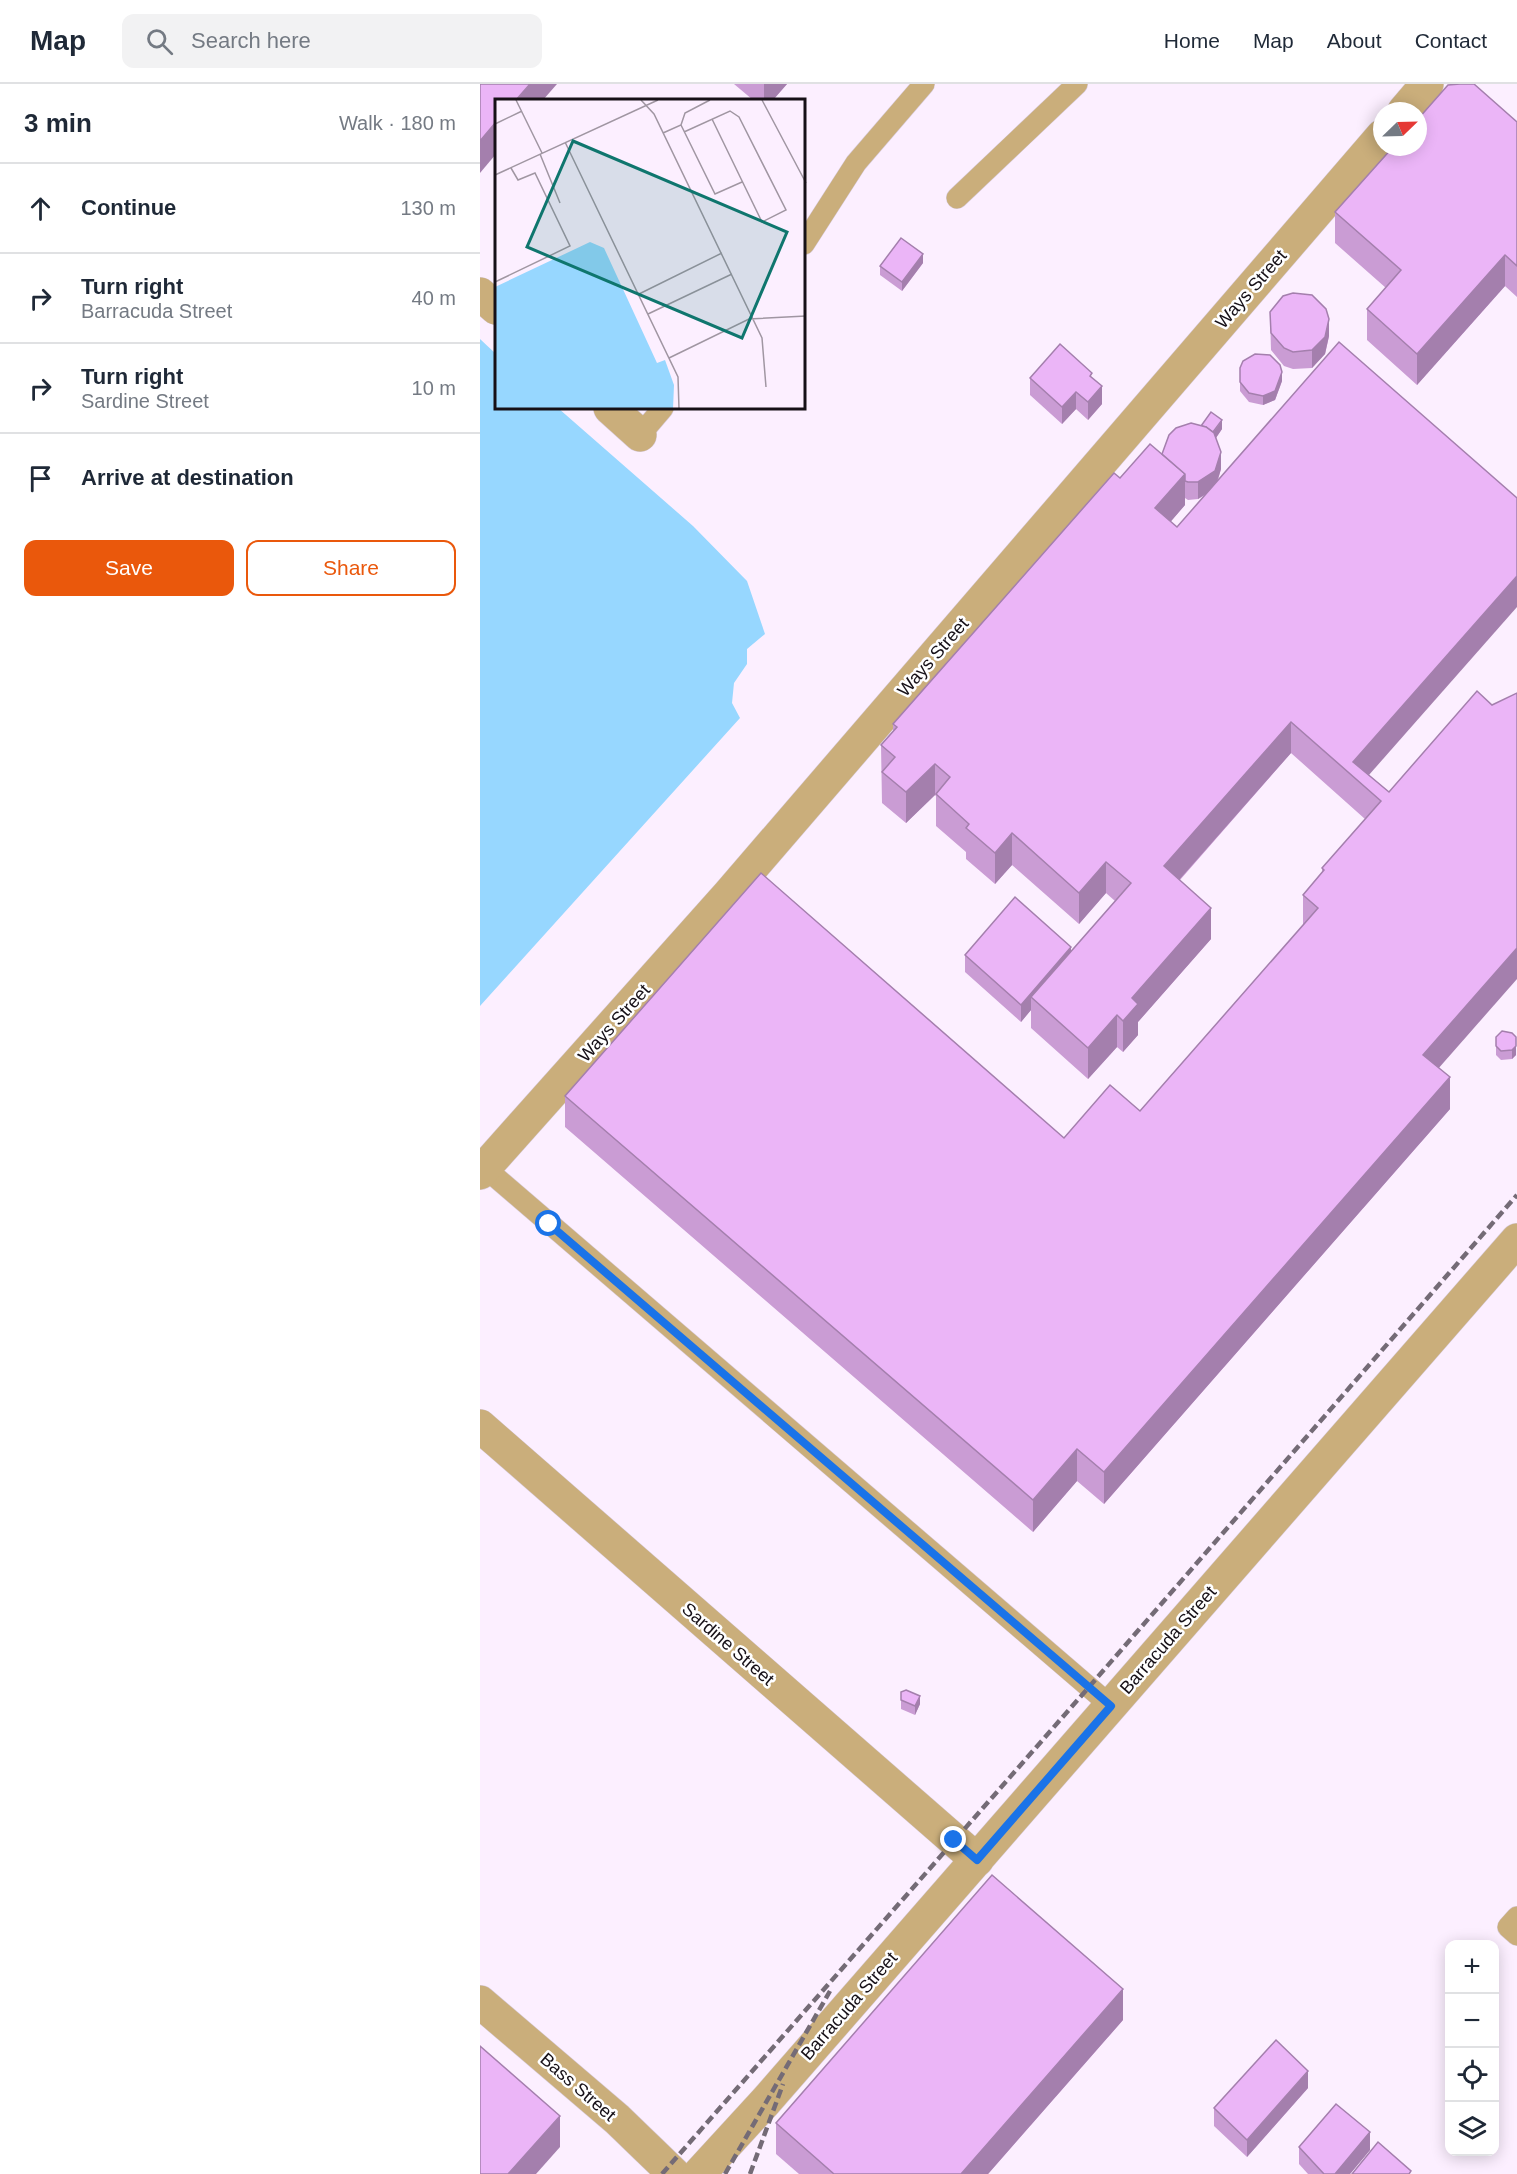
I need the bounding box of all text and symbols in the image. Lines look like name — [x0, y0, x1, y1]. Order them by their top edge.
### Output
search box — [122, 14, 542, 68]
text: Map — [30, 25, 86, 56]
icon: search — [143, 25, 176, 58]
text: Search here — [191, 28, 311, 53]
text: Home — [1164, 29, 1220, 52]
text: Map — [1253, 29, 1294, 52]
text: About — [1327, 29, 1382, 52]
text: Contact — [1415, 29, 1487, 52]
inset map — [495, 99, 806, 410]
north arrow — [1373, 102, 1427, 156]
text: 3 min — [24, 108, 92, 138]
text: Walk · 180 m — [339, 112, 456, 134]
icon: ahead — [24, 192, 57, 225]
text: Continue — [81, 195, 176, 220]
text: 130 m — [400, 197, 456, 219]
street label: Ways Street — [1212, 246, 1290, 332]
text: Turn right — [81, 274, 183, 299]
icon: right — [24, 282, 57, 315]
text: 40 m — [412, 287, 456, 309]
text: Barracuda Street — [81, 300, 232, 322]
text: Turn right — [81, 364, 183, 389]
icon: right — [24, 372, 57, 405]
text: 10 m — [412, 377, 456, 399]
text: Sardine Street — [81, 390, 209, 412]
icon: arrive — [24, 462, 57, 495]
text: Arrive at destination — [81, 465, 294, 490]
button: Save — [24, 540, 234, 596]
button: Share — [246, 540, 456, 596]
street label: Ways Street — [894, 614, 972, 700]
street label: Ways Street — [574, 980, 654, 1066]
route start — [535, 1210, 561, 1236]
street label: Barracuda Street — [1116, 1582, 1220, 1698]
street label: Sardine Street — [678, 1599, 778, 1689]
route end — [940, 1826, 966, 1852]
map controls — [1445, 1940, 1499, 2156]
button: + — [1445, 1940, 1499, 1994]
street label: Barracuda Street — [797, 1948, 901, 2064]
button: − — [1445, 1994, 1499, 2048]
button: locate — [1445, 2048, 1499, 2102]
street label: Bass Street — [536, 2049, 620, 2125]
button: layers — [1445, 2102, 1499, 2156]

